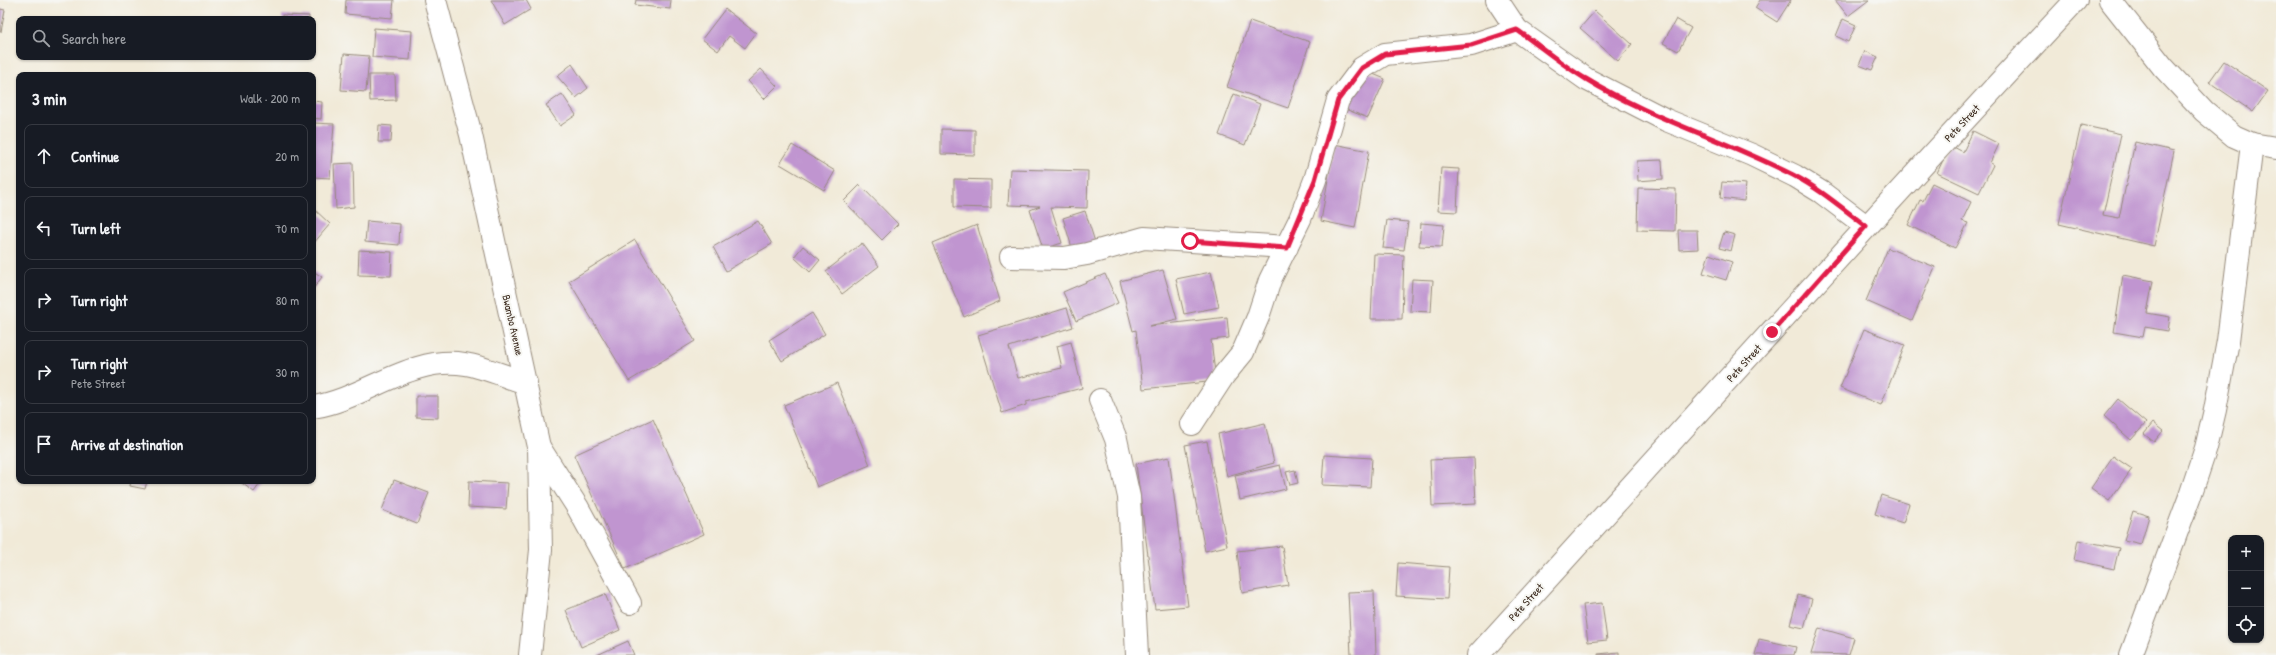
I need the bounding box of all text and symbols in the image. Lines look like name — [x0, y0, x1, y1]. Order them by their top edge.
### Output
search box — [16, 16, 316, 60]
icon: search — [30, 27, 52, 49]
text: Search here — [62, 28, 126, 49]
text: 3 min — [32, 87, 67, 110]
text: Walk · 200 m — [240, 89, 300, 107]
street label: Pete Street — [1941, 101, 1983, 145]
icon: ahead — [33, 145, 55, 167]
text: Continue — [71, 146, 119, 167]
text: 20 m — [275, 147, 299, 165]
icon: left — [33, 217, 55, 239]
text: Turn left — [71, 218, 121, 239]
text: 70 m — [275, 219, 299, 237]
route start — [1181, 232, 1199, 250]
icon: right — [33, 289, 55, 311]
text: Turn right — [71, 290, 127, 311]
text: 80 m — [276, 291, 299, 309]
street label: Bwambo Avenue — [499, 293, 527, 357]
route end — [1763, 323, 1781, 341]
street label: Pete Street — [1723, 341, 1765, 385]
text: Turn right — [71, 353, 127, 374]
icon: right — [33, 361, 55, 383]
text: 30 m — [276, 363, 299, 381]
text: Pete Street — [71, 374, 125, 392]
icon: arrive — [33, 433, 55, 455]
text: Arrive at destination — [71, 434, 183, 455]
map controls — [2228, 535, 2264, 643]
button: + — [2228, 535, 2264, 571]
button: − — [2228, 571, 2264, 607]
street label: Pete Street — [1505, 580, 1547, 624]
button: locate — [2228, 607, 2264, 643]

